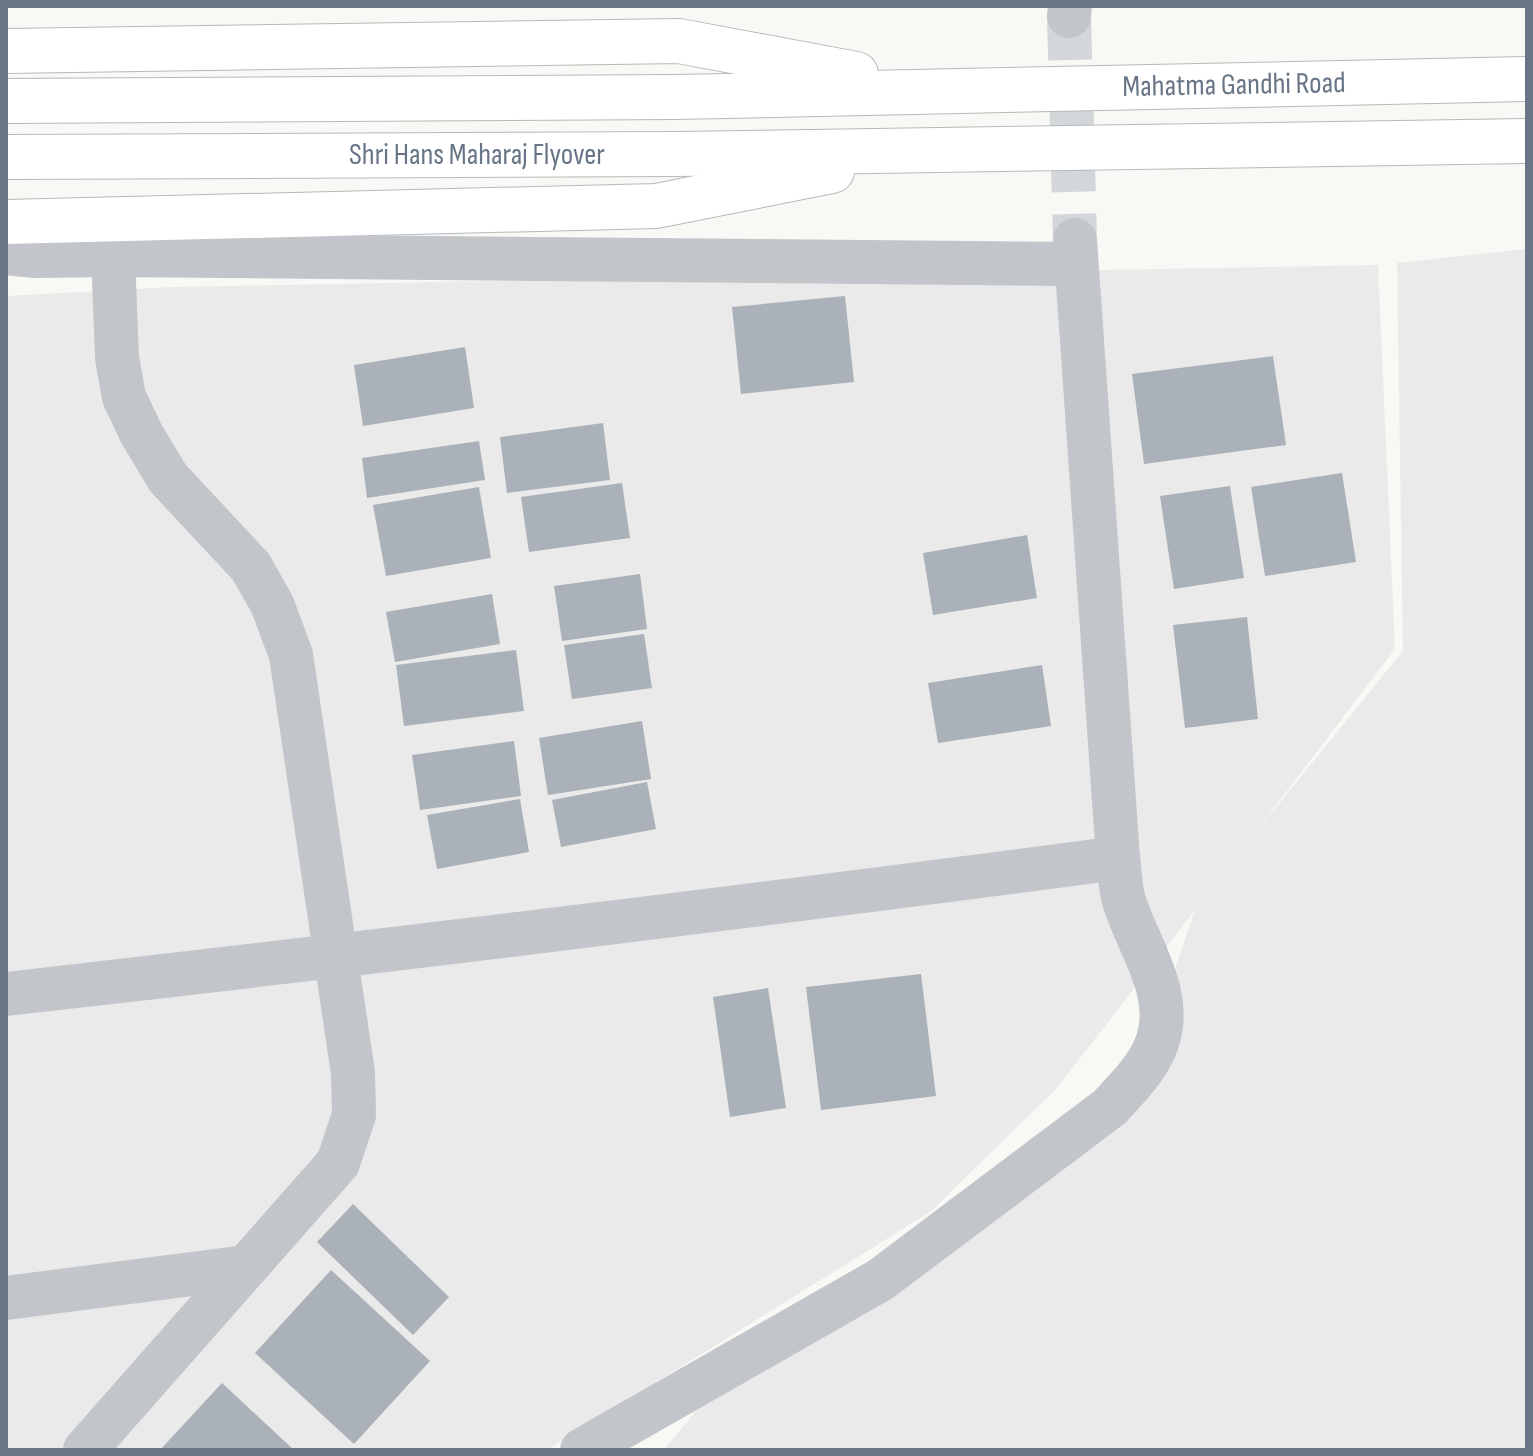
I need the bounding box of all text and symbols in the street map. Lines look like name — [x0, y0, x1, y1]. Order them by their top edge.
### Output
street label: Mahatma Gandhi Road — [1122, 65, 1346, 105]
street label: Shri Hans Maharaj Flyover — [349, 137, 605, 173]

